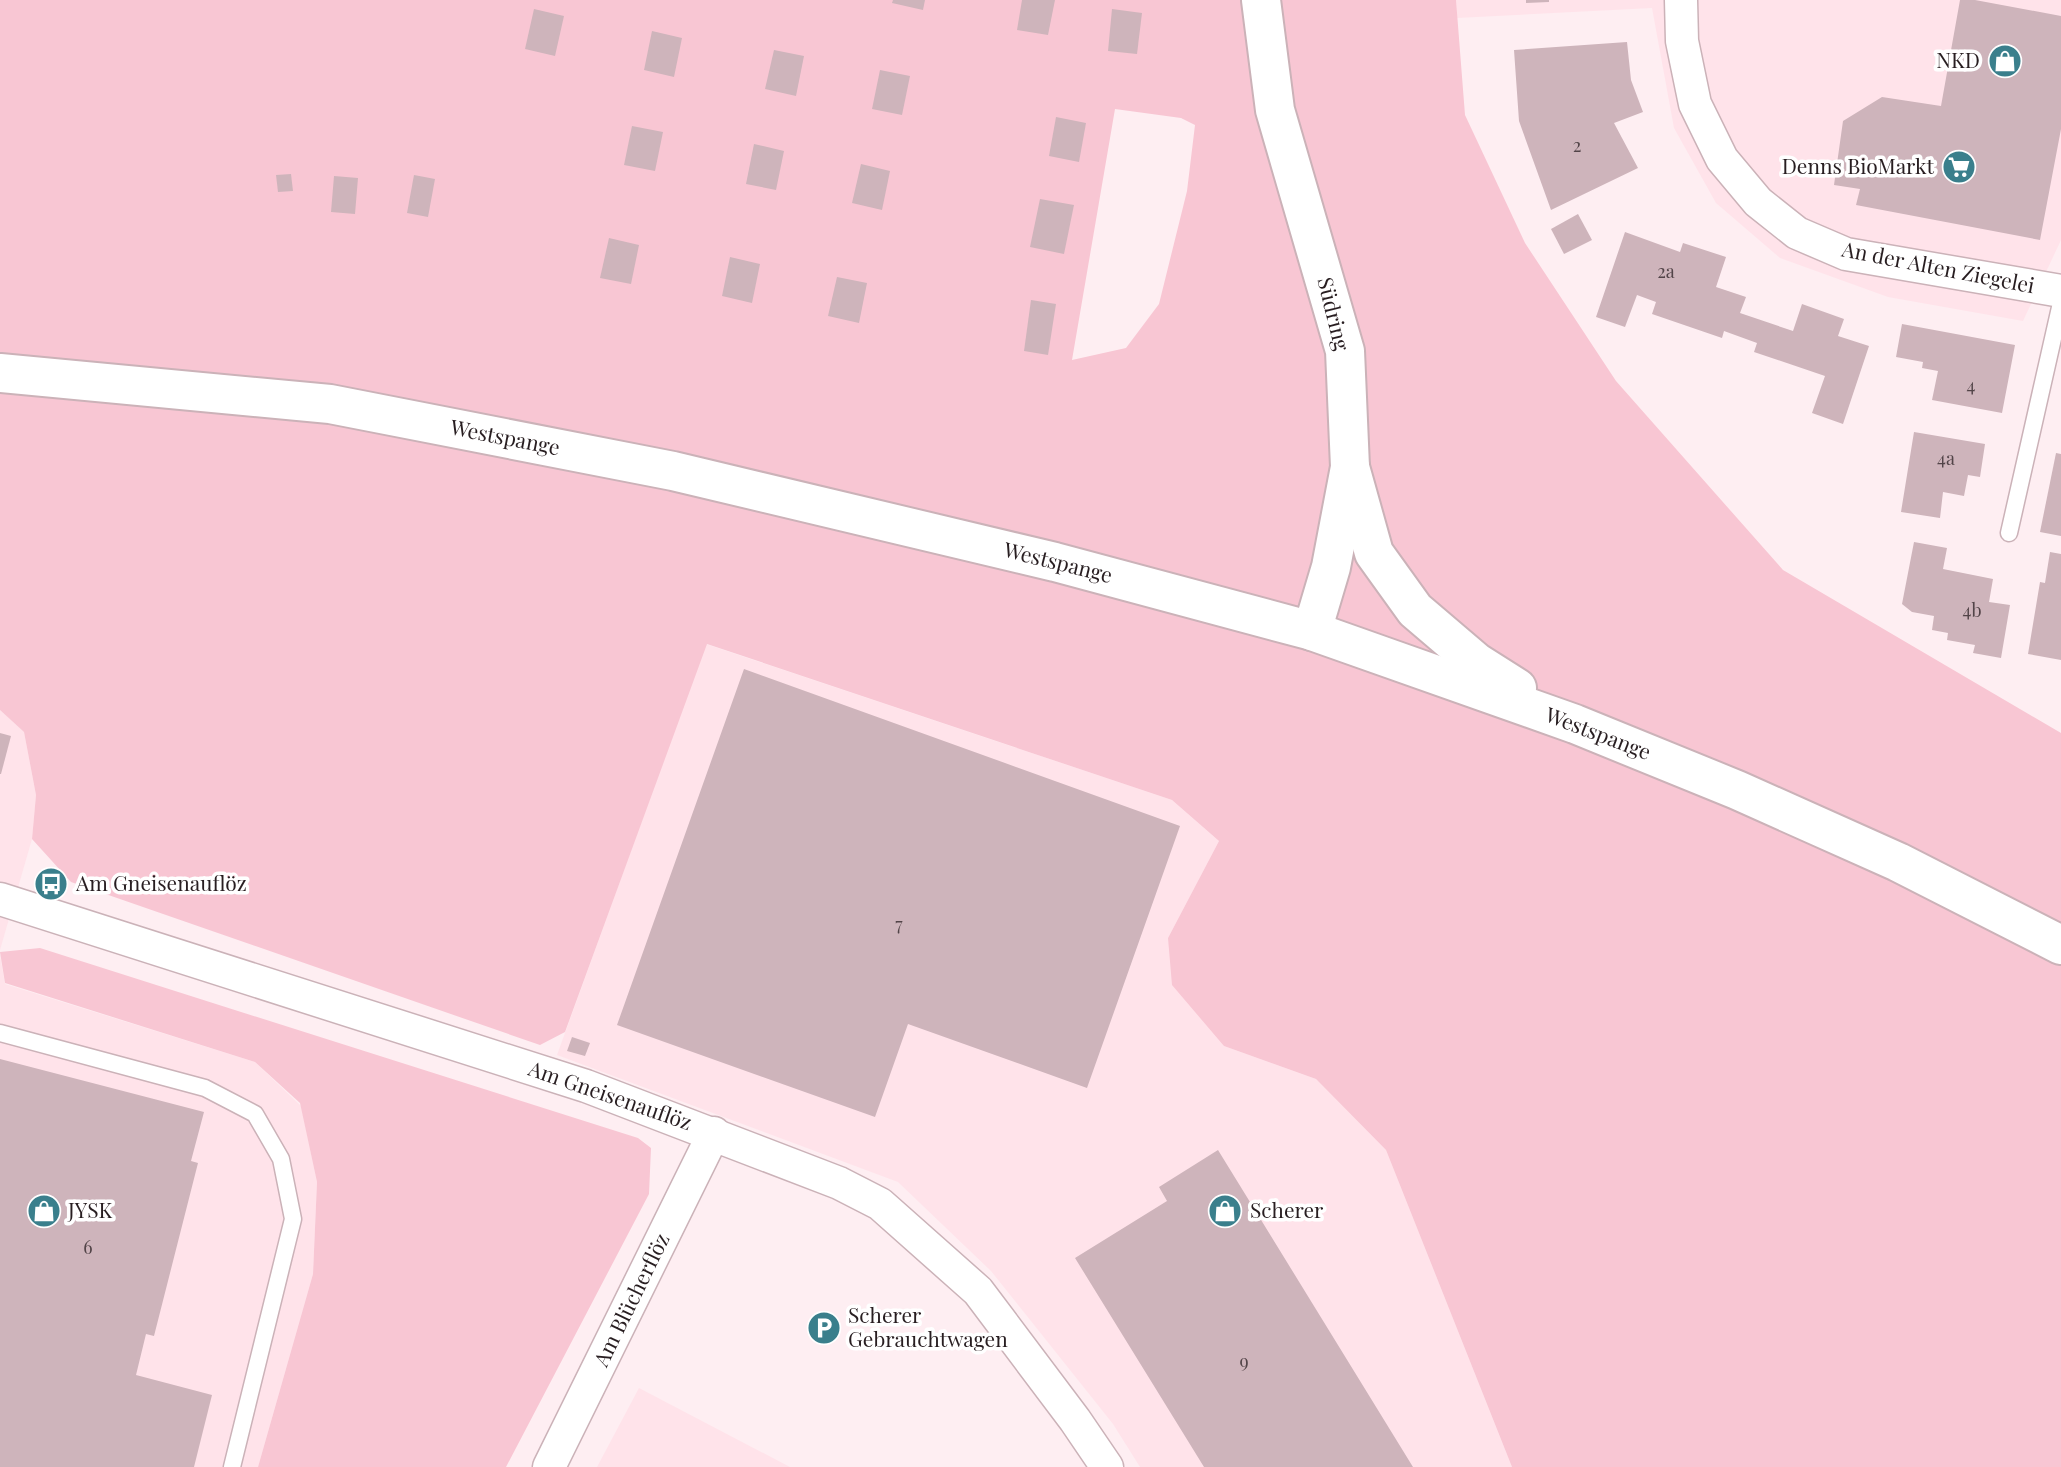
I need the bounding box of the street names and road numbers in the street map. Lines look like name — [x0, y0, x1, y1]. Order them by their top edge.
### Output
street label: An der Alten Ziegelei — [1839, 233, 2037, 298]
street label: Südring — [1312, 274, 1358, 353]
street label: Westspange — [447, 412, 562, 460]
street label: Westspange — [1000, 534, 1116, 588]
street label: Westspange — [1541, 699, 1655, 765]
street label: Am Gneisenauflöz — [524, 1053, 696, 1135]
street label: Am Blücherflöz — [585, 1228, 675, 1371]

